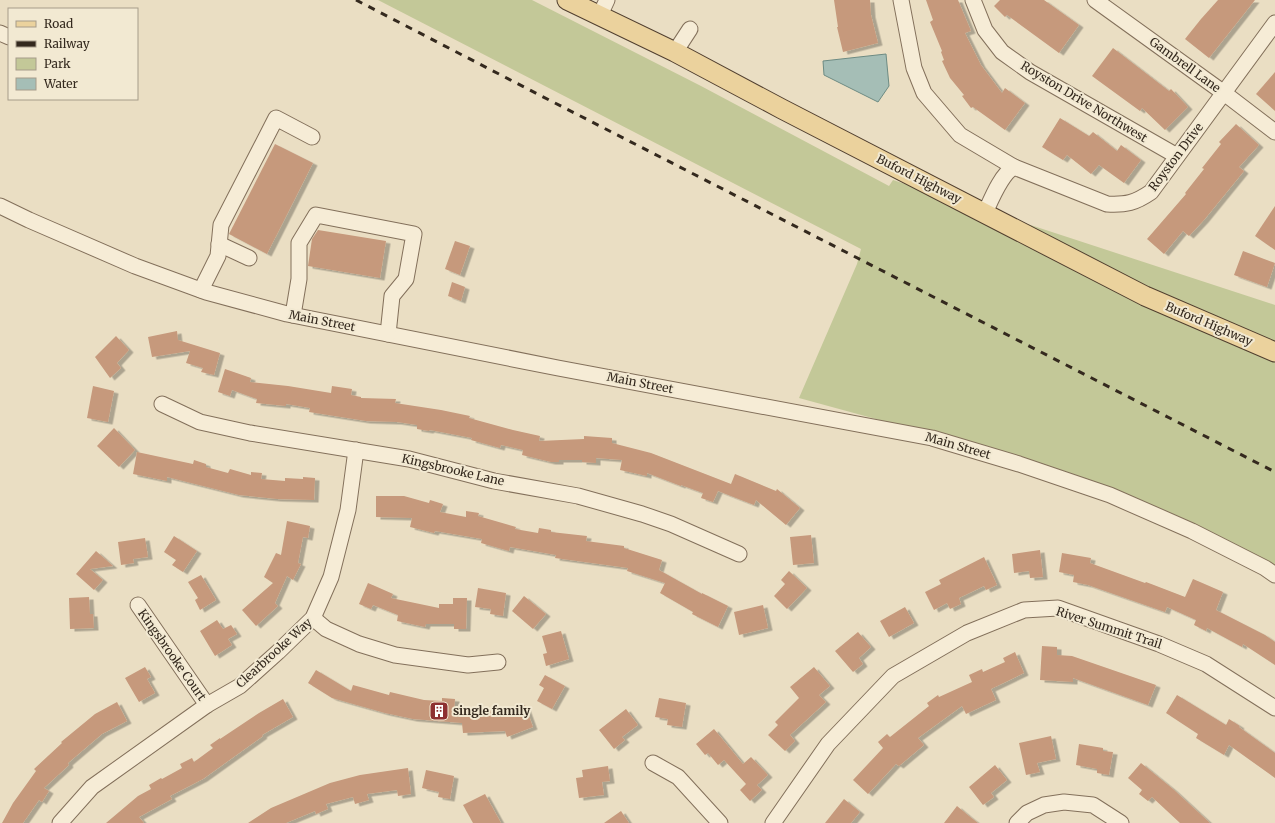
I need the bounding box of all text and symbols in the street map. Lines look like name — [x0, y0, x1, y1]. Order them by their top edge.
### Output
legend — [8, 8, 138, 100]
text: Road — [44, 16, 73, 31]
street label: Gambrell Lane — [1147, 34, 1224, 95]
text: Railway — [44, 36, 90, 51]
text: Park — [44, 56, 71, 71]
street label: Royston Drive Northwest — [1018, 58, 1151, 146]
text: Water — [43, 76, 79, 91]
street label: Royston Drive — [1145, 120, 1206, 194]
street label: Buford Highway — [874, 151, 964, 206]
street label: Buford Highway — [1163, 298, 1255, 349]
street label: Main Street — [288, 307, 357, 334]
street label: Main Street — [606, 369, 675, 396]
street label: Main Street — [924, 429, 993, 462]
street label: Kingsbrooke Lane — [400, 450, 506, 489]
street label: River Summit Trail — [1054, 603, 1164, 652]
street label: Kingsbrooke Court — [135, 606, 210, 704]
street label: Clearbrooke Way — [233, 615, 315, 691]
building icon: single family — [428, 700, 450, 722]
place label: single family — [453, 703, 531, 718]

